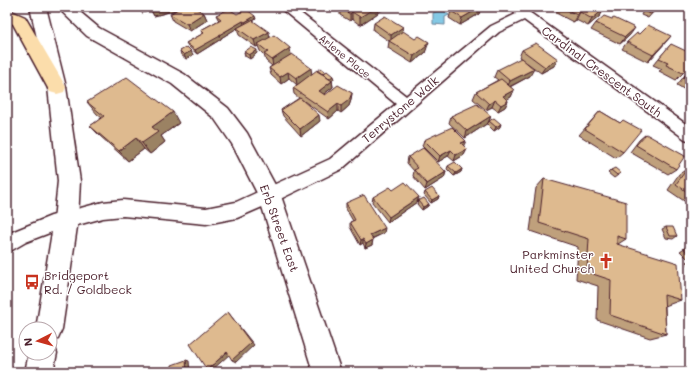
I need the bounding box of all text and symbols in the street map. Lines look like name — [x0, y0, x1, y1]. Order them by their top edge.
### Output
street label: Cardinal Crescent South — [539, 22, 666, 120]
street label: Arlene Place — [316, 31, 374, 81]
street label: Terrystone Walk — [358, 72, 442, 146]
street label: Erb Street East — [257, 182, 303, 274]
place label: Parkminster United Church — [510, 246, 594, 276]
church icon: Parkminster United Church — [597, 252, 615, 270]
place label: Bridgeport Rd. / Goldbeck — [44, 267, 132, 297]
bus stop icon: Bridgeport Rd. / Goldbeck — [23, 273, 41, 291]
north arrow — [18, 321, 58, 361]
text: N — [20, 337, 35, 347]

